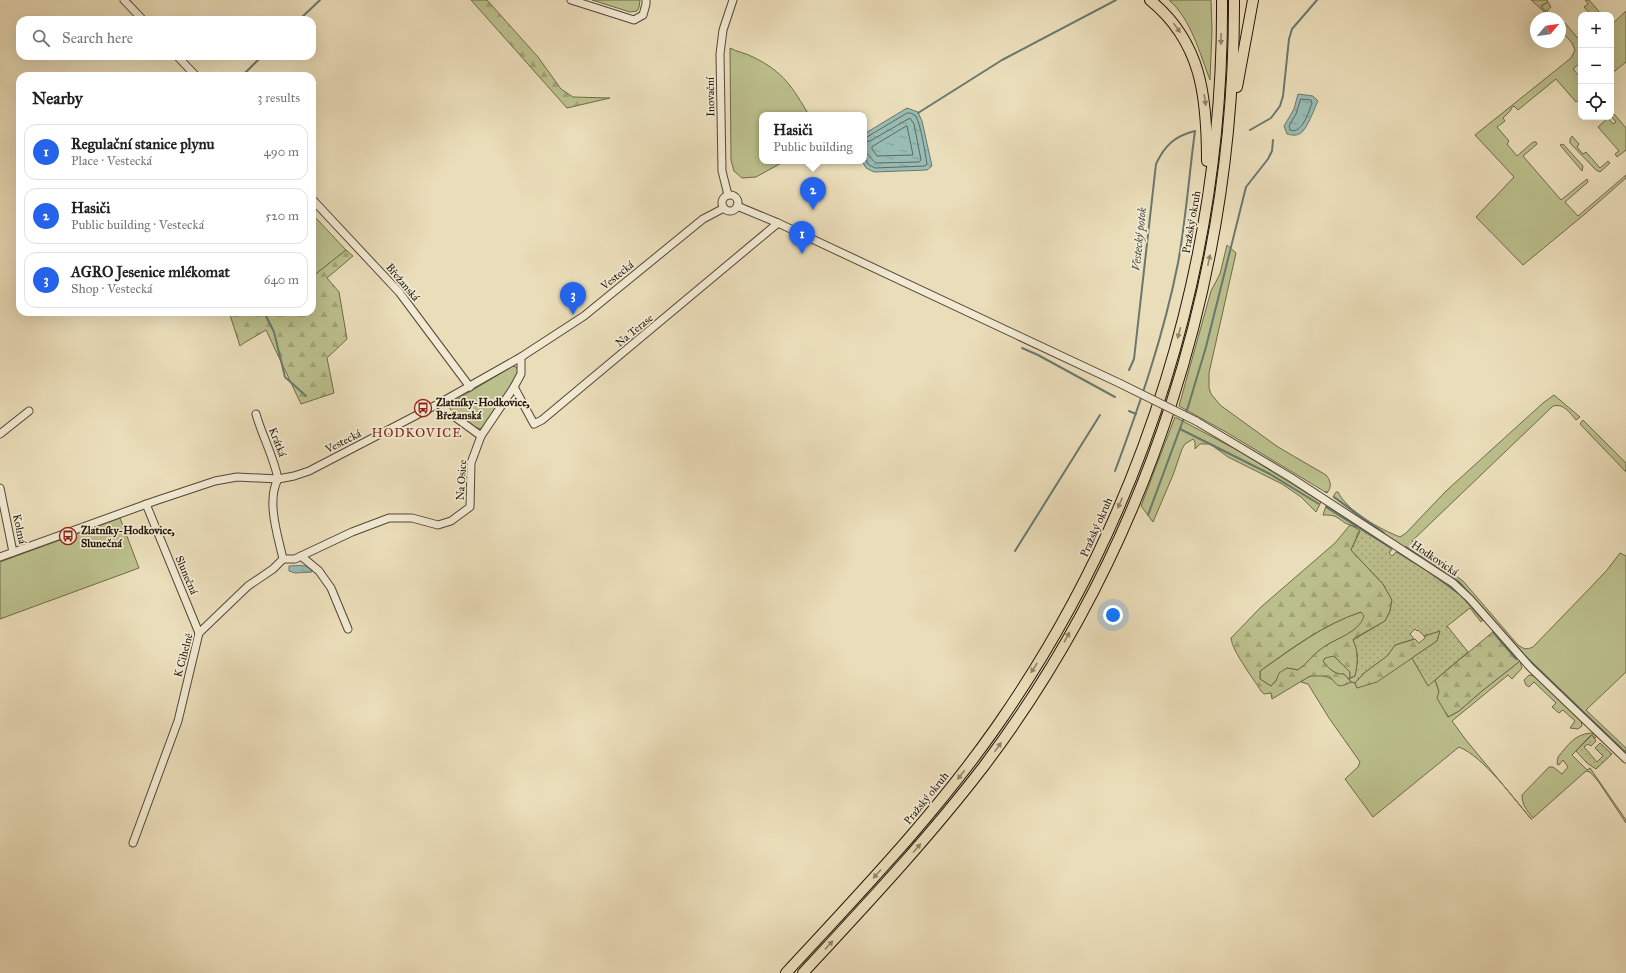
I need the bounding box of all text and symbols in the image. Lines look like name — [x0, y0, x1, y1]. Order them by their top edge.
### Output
north arrow — [1530, 12, 1566, 48]
map controls — [1578, 12, 1614, 120]
button: + — [1578, 12, 1614, 48]
search box — [16, 16, 316, 60]
one-way arrow — [1173, 22, 1181, 33]
icon: search — [30, 27, 52, 49]
text: Search here — [62, 29, 133, 47]
one-way arrow — [1218, 33, 1224, 46]
button: − — [1578, 48, 1614, 84]
street label: Inovační — [704, 76, 717, 117]
button: locate — [1578, 84, 1614, 120]
text: Nearby — [32, 88, 83, 109]
text: 3 results — [257, 90, 300, 106]
one-way arrow — [1202, 94, 1208, 106]
popup — [759, 112, 867, 164]
text: Hasiči — [773, 121, 813, 139]
text: Regulační stanice plynu — [71, 135, 214, 153]
text: Public building — [773, 139, 853, 155]
text: 1 — [43, 144, 49, 160]
text: 490 m — [263, 144, 299, 160]
text: Place · Vestecká — [71, 153, 152, 169]
pin: 2 — [800, 177, 826, 210]
street label: Pražský okruh — [1180, 190, 1203, 255]
text: Hasiči — [71, 199, 110, 217]
water label: Vestecký potok — [1129, 206, 1150, 272]
text: 2 — [43, 208, 49, 224]
text: 520 m — [265, 208, 299, 224]
text: Public building · Vestecká — [71, 217, 204, 233]
pin: 1 — [789, 221, 815, 254]
one-way arrow — [1207, 254, 1213, 266]
street label: Vestecká — [598, 258, 637, 293]
street label: Břežanská — [383, 261, 422, 304]
text: AGRO Jesenice mlékomat — [71, 263, 230, 281]
text: 3 — [43, 272, 49, 288]
text: 640 m — [264, 272, 299, 288]
text: Shop · Vestecká — [71, 281, 153, 297]
pin: 3 — [560, 282, 586, 315]
street label: Na Terase — [613, 311, 656, 350]
one-way arrow — [1176, 327, 1182, 339]
place label: Zlatníky-Hodkovice, Břežanská — [436, 396, 530, 422]
bus stop icon: Zlatníky-Hodkovice, Břežanská — [413, 398, 433, 418]
district label: HODKOVICE — [372, 425, 462, 441]
street label: Krátká — [266, 426, 289, 459]
street label: Vestecká — [322, 427, 364, 456]
street label: Na Osice — [454, 459, 469, 501]
street label: Pražský okruh — [1078, 496, 1115, 559]
one-way arrow — [1117, 498, 1123, 510]
street label: Kolmá — [10, 513, 29, 546]
place label: Zlatníky-Hodkovice, Slunečná — [81, 524, 175, 550]
bus stop icon: Zlatníky-Hodkovice, Slunečná — [58, 526, 78, 546]
street label: Hodkovická — [1409, 538, 1461, 579]
street label: Slunečná — [173, 554, 201, 597]
your location — [1103, 605, 1123, 625]
street label: K Cihelně — [171, 631, 196, 678]
one-way arrow — [1064, 631, 1071, 643]
one-way arrow — [1031, 662, 1038, 674]
one-way arrow — [993, 741, 1002, 752]
street label: Pražský okruh — [901, 770, 951, 827]
one-way arrow — [957, 770, 965, 780]
one-way arrow — [912, 843, 921, 854]
one-way arrow — [872, 869, 881, 879]
one-way arrow — [825, 939, 834, 950]

